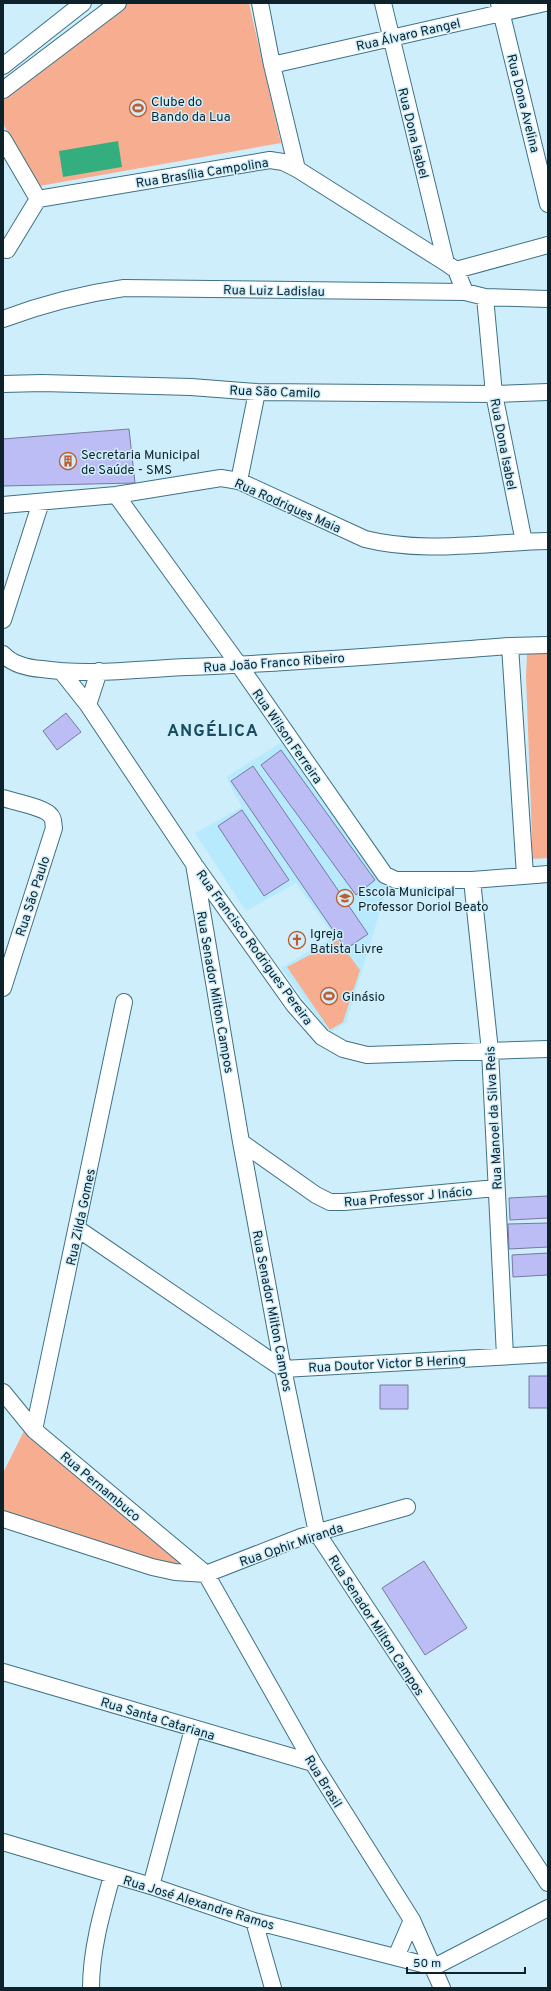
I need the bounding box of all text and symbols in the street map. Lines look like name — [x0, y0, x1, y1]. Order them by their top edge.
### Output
street label: Rua Álvaro Rangel — [354, 14, 462, 56]
street label: Rua Dona Avelina — [502, 52, 542, 154]
street label: Rua Dona Isabel — [393, 86, 431, 181]
place label: Clube do Bando da Lua — [151, 95, 231, 126]
sports icon: Clube do Bando da Lua — [128, 98, 148, 118]
street label: Rua Brasília Campolina — [135, 156, 270, 192]
street label: Rua Luiz Ladislau — [223, 283, 325, 301]
street label: Rua São Camilo — [229, 383, 321, 403]
street label: Rua Dona Isabel — [485, 397, 519, 492]
place label: Secretaria Municipal de Saúde - SMS — [81, 448, 200, 479]
building icon: Secretaria Municipal de Saúde - SMS — [58, 451, 78, 471]
street label: Rua Rodrigues Maia — [232, 476, 343, 537]
street label: Rua João Franco Ribeiro — [203, 651, 345, 677]
street label: Rua Wilson Ferreira — [248, 687, 325, 787]
district label: ANGÉLICA — [167, 720, 259, 743]
street label: Rua São Paulo — [13, 854, 54, 939]
street label: Rua Francisco Rodrigues Pereira — [192, 867, 315, 1029]
place label: Escola Municipal Professor Doriol Beato — [358, 885, 488, 916]
school or university icon: Escola Municipal Professor Doriol Beato — [335, 888, 355, 908]
street label: Rua Senador Milton Campos — [192, 910, 236, 1075]
place label: Igreja Batista Livre — [310, 927, 383, 958]
church icon: Igreja Batista Livre — [287, 930, 307, 950]
sports icon: Ginásio — [319, 986, 339, 1006]
place label: Ginásio — [342, 990, 385, 1006]
street label: Rua Manoel da Silva Reis — [483, 1046, 507, 1190]
street label: Rua Zilda Gomes — [64, 1168, 100, 1267]
street label: Rua Professor J Inácio — [343, 1184, 473, 1212]
street label: Rua Senador Milton Campos — [248, 1229, 295, 1394]
street label: Rua Doutor Victor B Hering — [308, 1353, 466, 1377]
street label: Rua Pernambuco — [56, 1449, 143, 1526]
street label: Rua Ophir Miranda — [238, 1521, 346, 1571]
street label: Rua Senador Milton Campos — [324, 1553, 427, 1699]
street label: Rua Santa Catariana — [98, 1695, 217, 1745]
street label: Rua Brasil — [300, 1753, 345, 1811]
street label: Rua José Alexandre Ramos — [121, 1873, 276, 1935]
scale bar — [407, 1949, 525, 1975]
text: 50 m — [413, 1956, 441, 1972]

